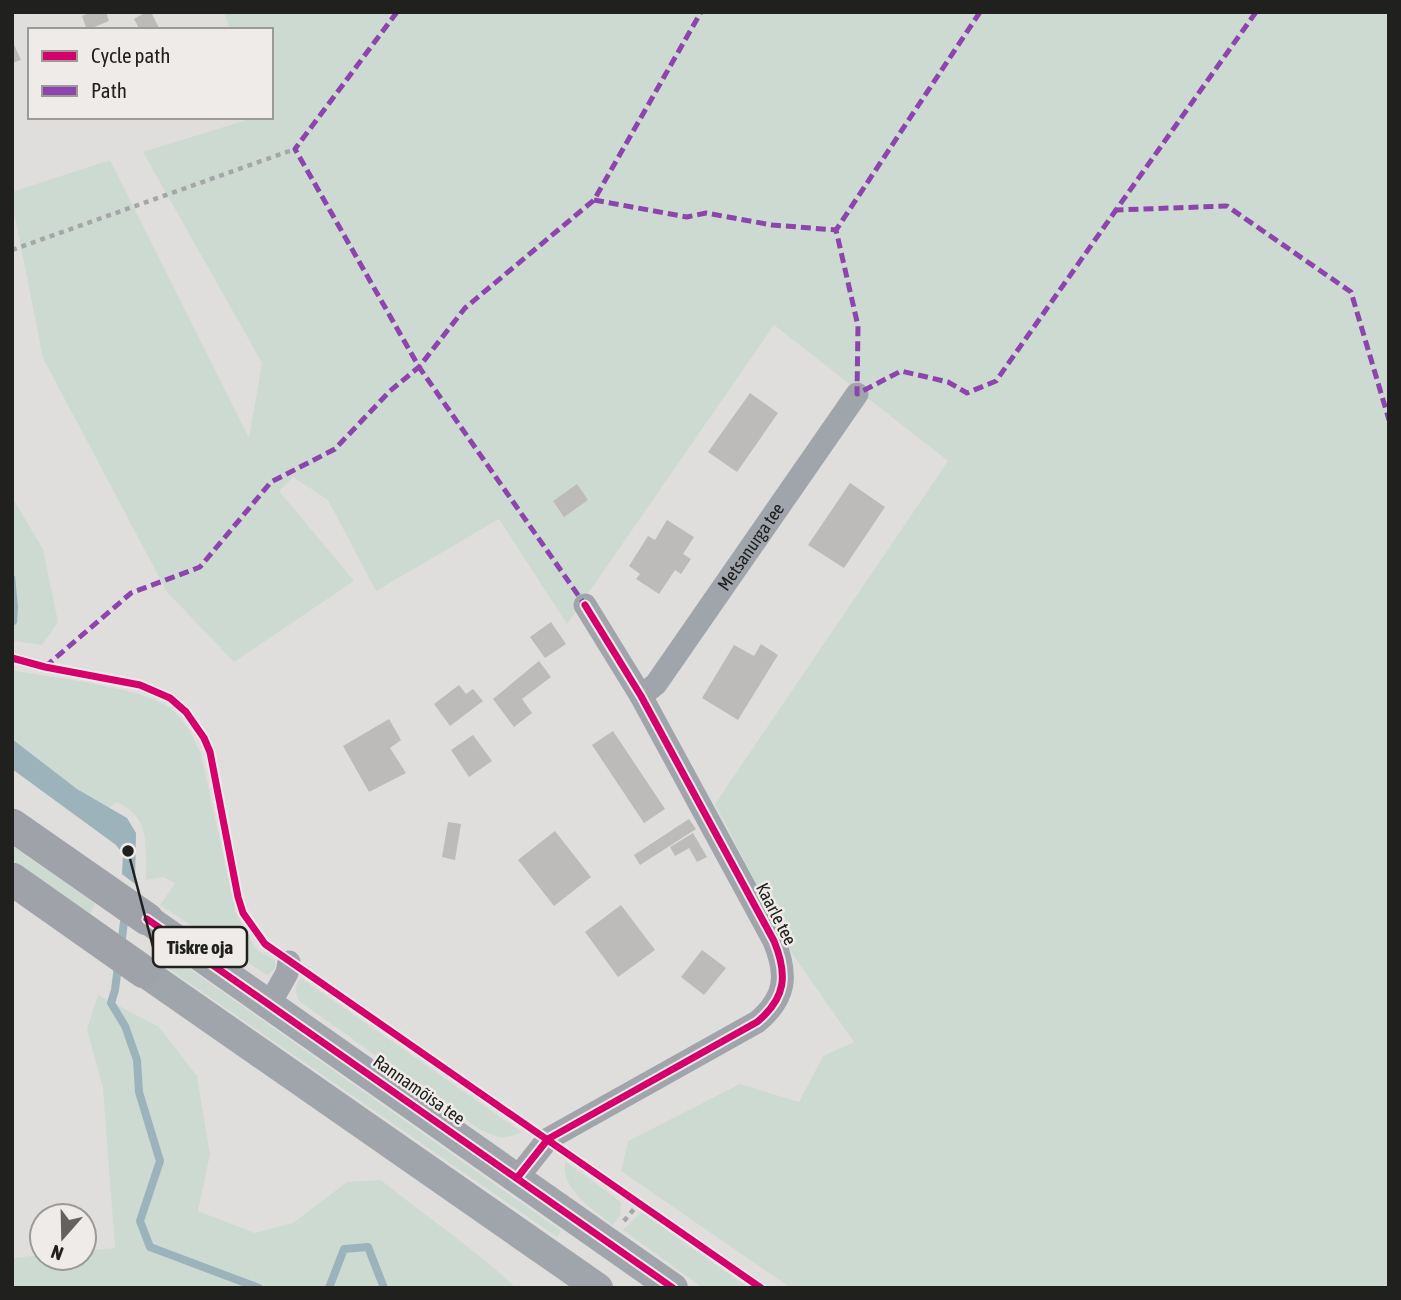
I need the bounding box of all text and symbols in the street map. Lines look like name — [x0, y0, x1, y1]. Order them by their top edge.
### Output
legend — [28, 28, 273, 119]
text: Cycle path — [91, 43, 170, 67]
text: Path — [91, 78, 127, 102]
street label: Metsanurga tee — [713, 499, 788, 594]
street label: Kaarle tee — [752, 879, 801, 948]
callout: Tiskre oja — [153, 927, 247, 967]
text: Tiskre oja — [167, 936, 233, 958]
street label: Rannamõisa tee — [369, 1050, 469, 1129]
north arrow — [28, 1202, 98, 1272]
text: N — [48, 1241, 66, 1265]

